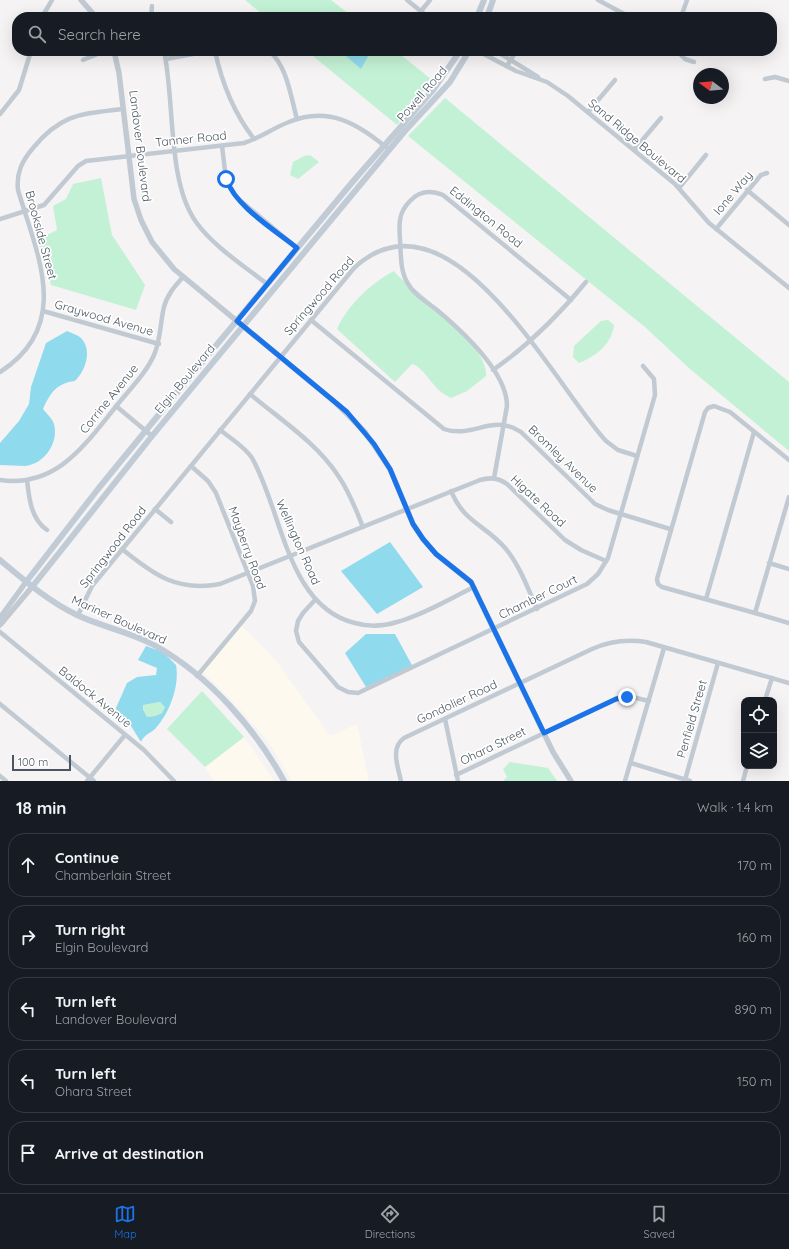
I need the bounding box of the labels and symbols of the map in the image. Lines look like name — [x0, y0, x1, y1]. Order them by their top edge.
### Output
street label: Powell Road — [393, 63, 450, 125]
north arrow — [693, 68, 729, 104]
street label: Landover Boulevard — [126, 89, 155, 203]
street label: Sand Ridge Boulevard — [585, 95, 689, 186]
street label: Tanner Road — [155, 127, 227, 150]
street label: Ione Way — [710, 168, 755, 218]
route start — [217, 170, 235, 188]
street label: Eddington Road — [447, 183, 526, 251]
street label: Brookside Street — [22, 189, 61, 281]
street label: Springwood Road — [280, 253, 357, 338]
street label: Graywood Avenue — [53, 296, 155, 339]
street label: Elgin Boulevard — [151, 341, 218, 417]
street label: Corrine Avenue — [76, 361, 141, 436]
street label: Bromley Avenue — [525, 422, 601, 496]
street label: Higate Road — [508, 471, 569, 530]
street label: Wellington Road — [273, 497, 324, 587]
street label: Springwood Road — [76, 503, 149, 591]
street label: Mayberry Road — [226, 504, 269, 591]
street label: Chamber Court — [496, 571, 579, 622]
street label: Mariner Boulevard — [69, 592, 169, 647]
street label: Baldock Avenue — [56, 663, 135, 731]
street label: Gondolier Road — [414, 676, 499, 727]
street label: Penfield Street — [673, 678, 710, 760]
route end — [618, 688, 636, 706]
street label: Ohara Street — [458, 723, 528, 768]
scale bar — [12, 753, 71, 772]

